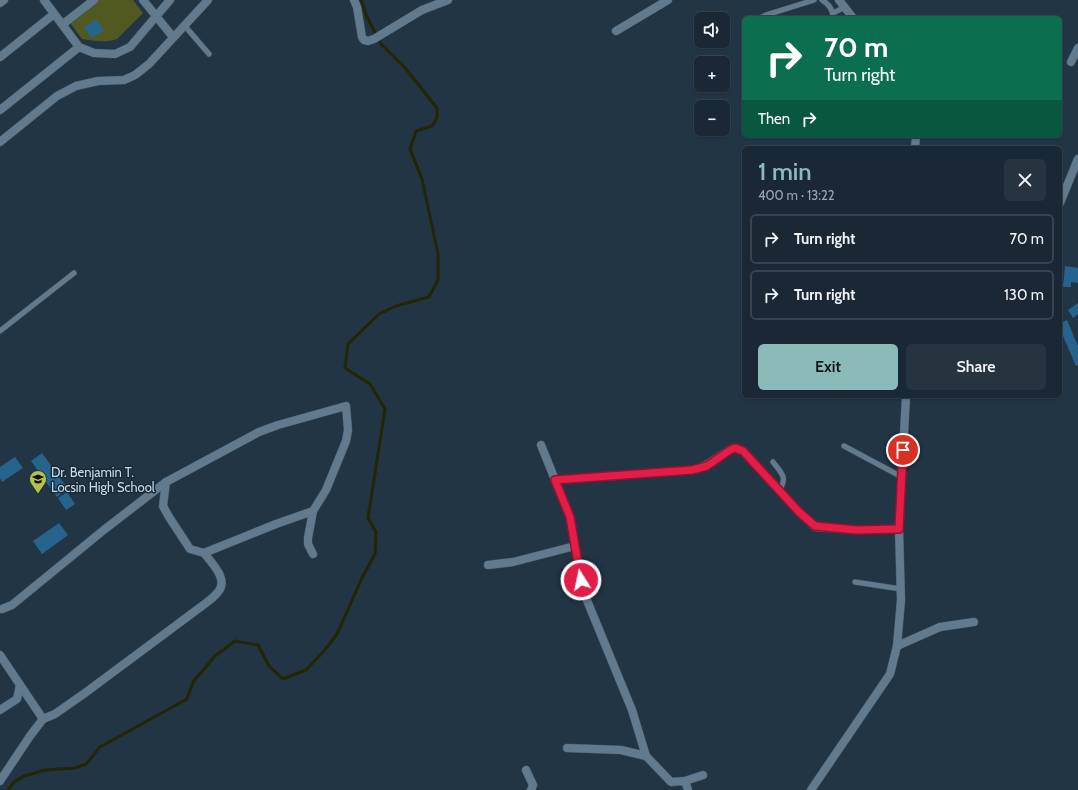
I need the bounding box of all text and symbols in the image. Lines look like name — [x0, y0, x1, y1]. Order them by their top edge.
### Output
map controls — [694, 12, 730, 136]
button: sound — [694, 12, 730, 48]
text: 70 m — [824, 30, 888, 64]
icon: right — [758, 32, 810, 84]
button: + — [694, 56, 730, 92]
text: Turn right — [824, 64, 895, 86]
button: − — [694, 100, 730, 136]
icon: right — [798, 108, 820, 130]
text: Then — [758, 110, 790, 128]
text: 1 min — [758, 157, 812, 186]
button: close — [1004, 159, 1046, 201]
text: 400 m · 13:22 — [758, 187, 835, 203]
icon: right — [760, 228, 782, 250]
text: Turn right — [794, 230, 855, 248]
text: 70 m — [1010, 230, 1044, 248]
icon: right — [760, 284, 782, 306]
text: Turn right — [794, 286, 855, 304]
text: 130 m — [1004, 286, 1044, 304]
button: Exit — [758, 344, 898, 390]
button: Share — [906, 344, 1046, 390]
pin — [886, 433, 920, 467]
icon: arrive — [892, 439, 914, 461]
place label: Dr. Benjamin T. Locsin High School — [51, 464, 155, 495]
school or university icon: Dr. Benjamin T. Locsin High School — [28, 469, 48, 494]
position arrow — [560, 559, 602, 601]

